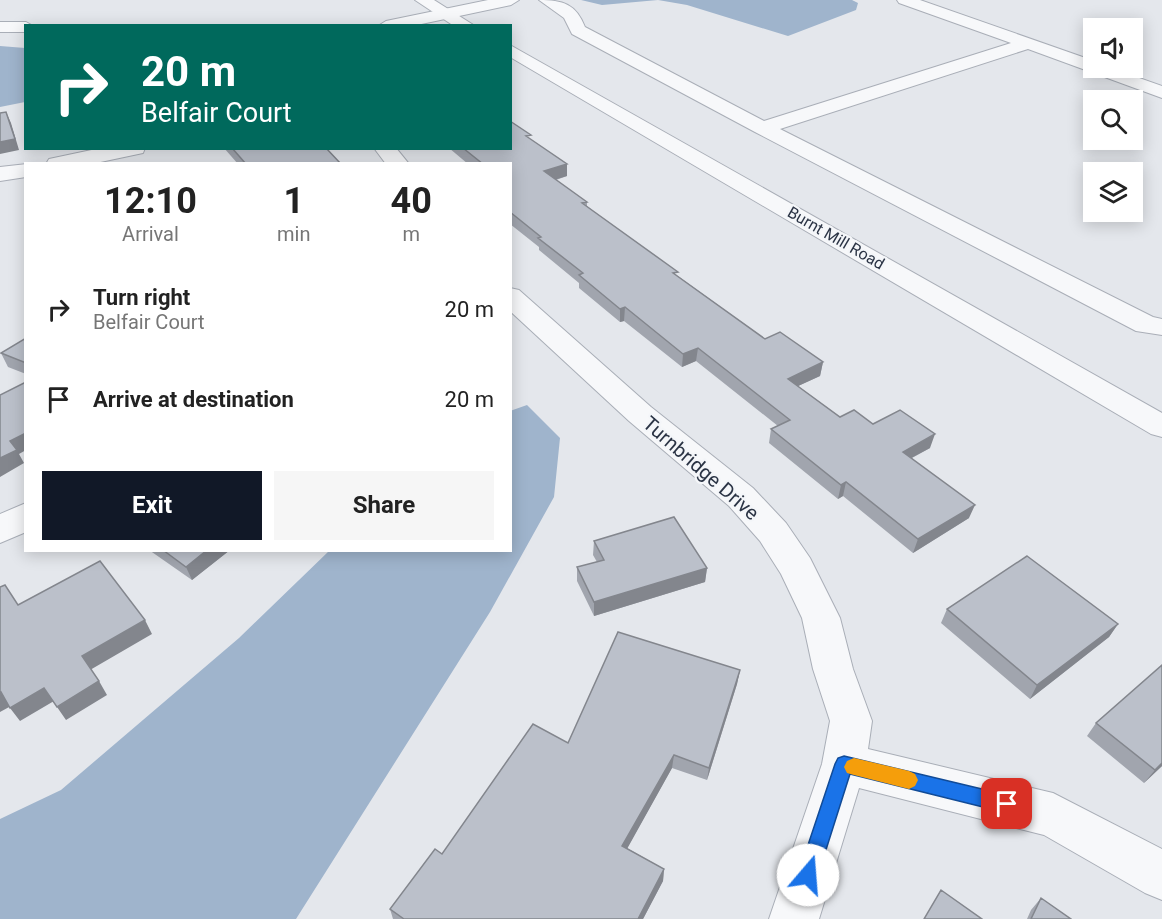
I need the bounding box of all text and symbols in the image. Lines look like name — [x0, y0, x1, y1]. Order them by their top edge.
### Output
map controls — [1083, 18, 1143, 222]
button: sound — [1083, 18, 1143, 78]
text: 20 m — [141, 47, 236, 96]
icon: right — [42, 48, 120, 126]
button: search — [1083, 90, 1143, 150]
text: Belfair Court — [141, 97, 292, 129]
button: layers — [1083, 162, 1143, 222]
text: 12:10 — [104, 180, 197, 222]
text: 1 — [283, 180, 304, 222]
text: 40 — [391, 180, 432, 222]
street label: Burnt Mill Road — [784, 203, 888, 273]
text: Arrival — [122, 222, 179, 246]
text: min — [277, 222, 310, 246]
text: m — [402, 222, 420, 246]
text: Turn right — [93, 285, 190, 310]
icon: right — [42, 293, 75, 326]
text: 20 m — [445, 297, 494, 322]
text: Belfair Court — [93, 310, 205, 334]
icon: arrive — [42, 383, 75, 416]
text: Arrive at destination — [93, 387, 294, 412]
text: 20 m — [445, 387, 494, 412]
street label: Turnbridge Drive — [638, 411, 764, 525]
button: Exit — [42, 471, 262, 540]
button: Share — [274, 471, 494, 540]
pin — [981, 778, 1032, 829]
icon: arrive — [990, 787, 1023, 820]
position arrow — [776, 843, 840, 907]

